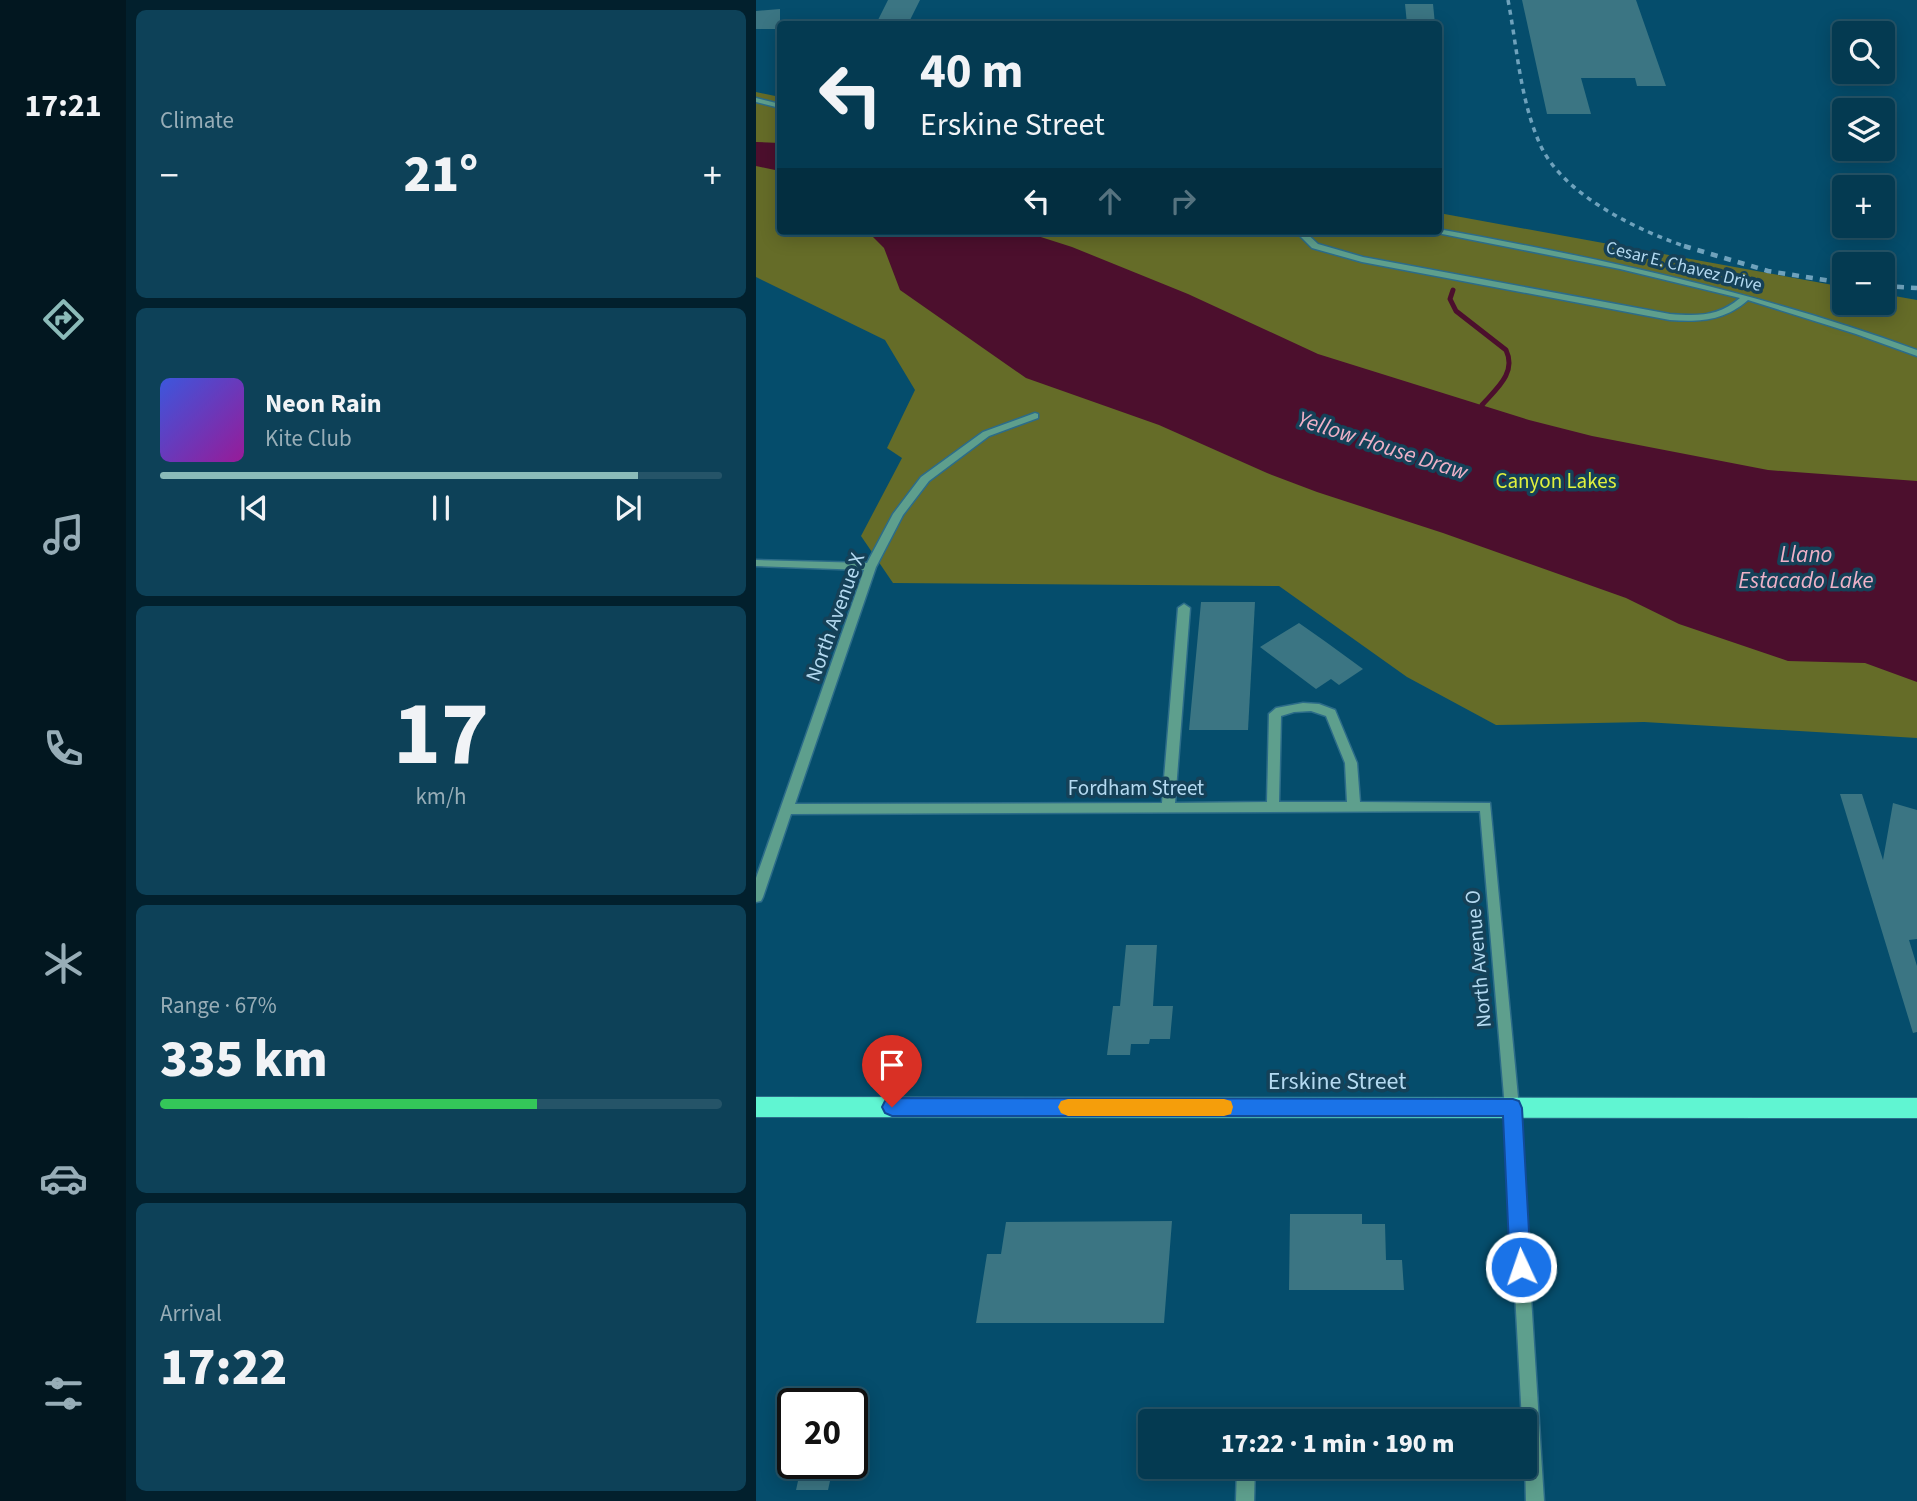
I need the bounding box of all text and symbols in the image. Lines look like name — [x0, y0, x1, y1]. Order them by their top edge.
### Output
map controls — [1832, 21, 1895, 315]
button: search — [1832, 21, 1895, 84]
text: 40 m — [920, 37, 1024, 107]
icon: left — [805, 49, 896, 140]
text: 17:21 — [24, 83, 102, 129]
button: layers — [1832, 98, 1895, 161]
text: Erskine Street — [920, 102, 1105, 148]
text: Climate — [160, 104, 234, 137]
text: 21° — [404, 138, 478, 212]
text: − — [160, 149, 179, 203]
text: + — [703, 149, 722, 203]
button: + — [1832, 175, 1895, 238]
icon: left — [1018, 182, 1056, 220]
icon: ahead — [1091, 182, 1129, 220]
icon: right — [1164, 182, 1202, 220]
street label: Cesar E. Chavez Drive — [1603, 235, 1765, 298]
button: − — [1832, 252, 1895, 315]
icon: directions — [39, 295, 88, 344]
text: Neon Rain — [265, 385, 382, 422]
water label: Yellow House Draw — [1293, 402, 1473, 489]
text: Kite Club — [265, 422, 352, 455]
park label: Canyon Lakes — [1496, 466, 1617, 496]
icon: previous — [235, 489, 273, 527]
icon: pause — [422, 489, 460, 527]
icon: next — [609, 489, 647, 527]
icon: music — [39, 510, 88, 559]
water label: Llano Estacado Lake — [1738, 538, 1874, 597]
street label: North Avenue X — [798, 548, 872, 685]
text: 17 — [393, 670, 489, 799]
icon: phone — [39, 724, 88, 773]
street label: Fordham Street — [1068, 773, 1204, 803]
text: km/h — [415, 780, 467, 813]
street label: North Avenue O — [1457, 889, 1499, 1029]
icon: climate — [39, 939, 88, 988]
text: Range · 67% — [160, 989, 277, 1022]
text: 335 km — [160, 1023, 328, 1097]
pin — [862, 1035, 922, 1107]
icon: arrive — [873, 1046, 911, 1084]
street label: Erskine Street — [1268, 1064, 1406, 1099]
icon: car — [39, 1154, 88, 1203]
position arrow — [1484, 1230, 1558, 1304]
text: Arrival — [160, 1297, 222, 1330]
text: 17:22 — [160, 1331, 287, 1405]
icon: filters — [39, 1369, 88, 1418]
speed limit sign: 20 — [777, 1388, 868, 1479]
text: 17:22 · 1 min · 190 m — [1221, 1425, 1454, 1462]

